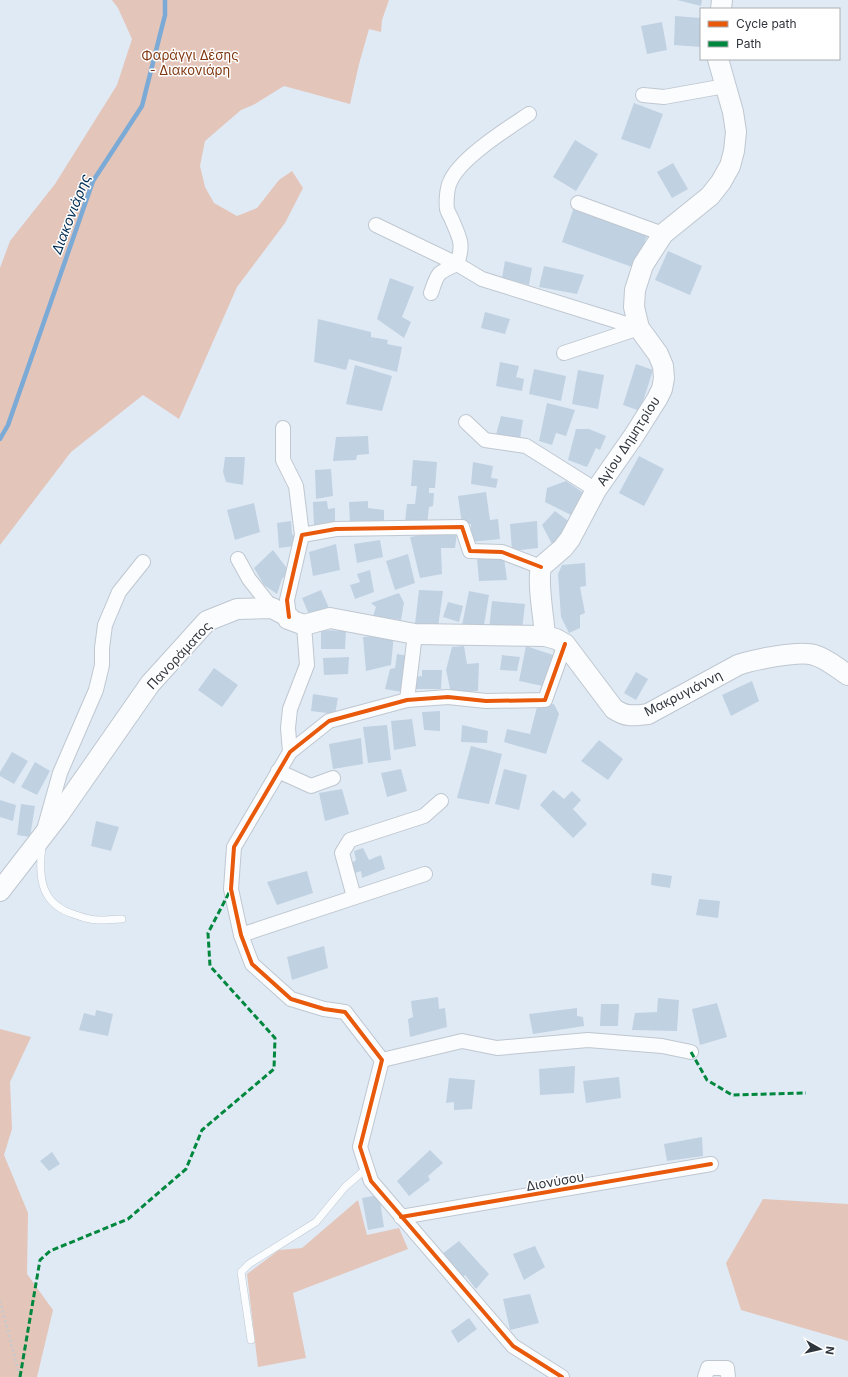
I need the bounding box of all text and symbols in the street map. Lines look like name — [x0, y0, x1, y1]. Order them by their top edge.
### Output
legend — [700, 8, 840, 60]
text: Cycle path — [736, 16, 797, 31]
text: Path — [736, 36, 761, 51]
park label: Φαράγγι Δέσης - Διακονιάρη — [141, 47, 239, 78]
water label: Διακονιάρης — [47, 171, 94, 257]
street label: Αγίου Δημητρίου — [593, 393, 663, 489]
street label: Πανοράματος — [143, 618, 215, 692]
street label: Μακρυγιάννη — [641, 667, 725, 719]
street label: Διονύσου — [525, 1168, 585, 1194]
north arrow — [800, 1329, 840, 1369]
text: N — [822, 1345, 837, 1356]

